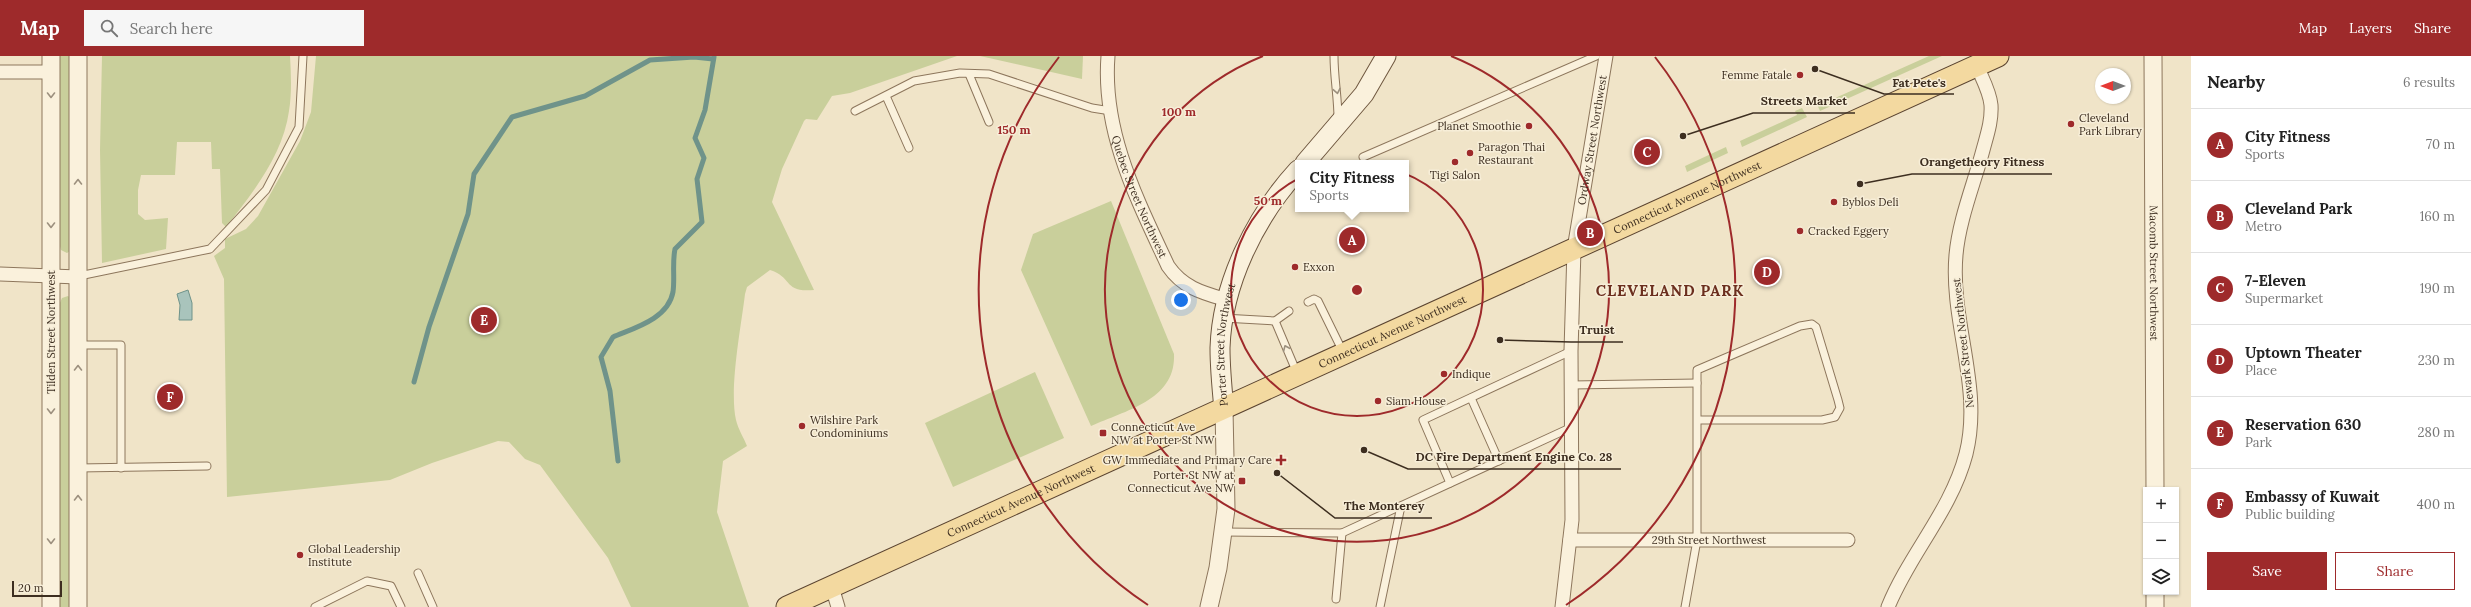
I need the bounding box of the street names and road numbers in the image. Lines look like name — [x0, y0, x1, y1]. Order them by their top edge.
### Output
street label: Ordway Street Northwest — [1574, 73, 1610, 206]
street label: Quebec Street Northwest — [1109, 134, 1171, 261]
street label: Connecticut Avenue Northwest — [1611, 157, 1764, 237]
street label: Macomb Street Northwest — [2147, 205, 2161, 342]
street label: Tilden Street Northwest — [44, 269, 58, 394]
street label: Newark Street Northwest — [1949, 277, 1977, 409]
street label: Porter Street Northwest — [1213, 280, 1239, 407]
street label: Connecticut Avenue Northwest — [1316, 292, 1469, 371]
street label: Connecticut Avenue Northwest — [945, 461, 1098, 540]
street label: 29th Street Northwest — [1652, 533, 1767, 547]

